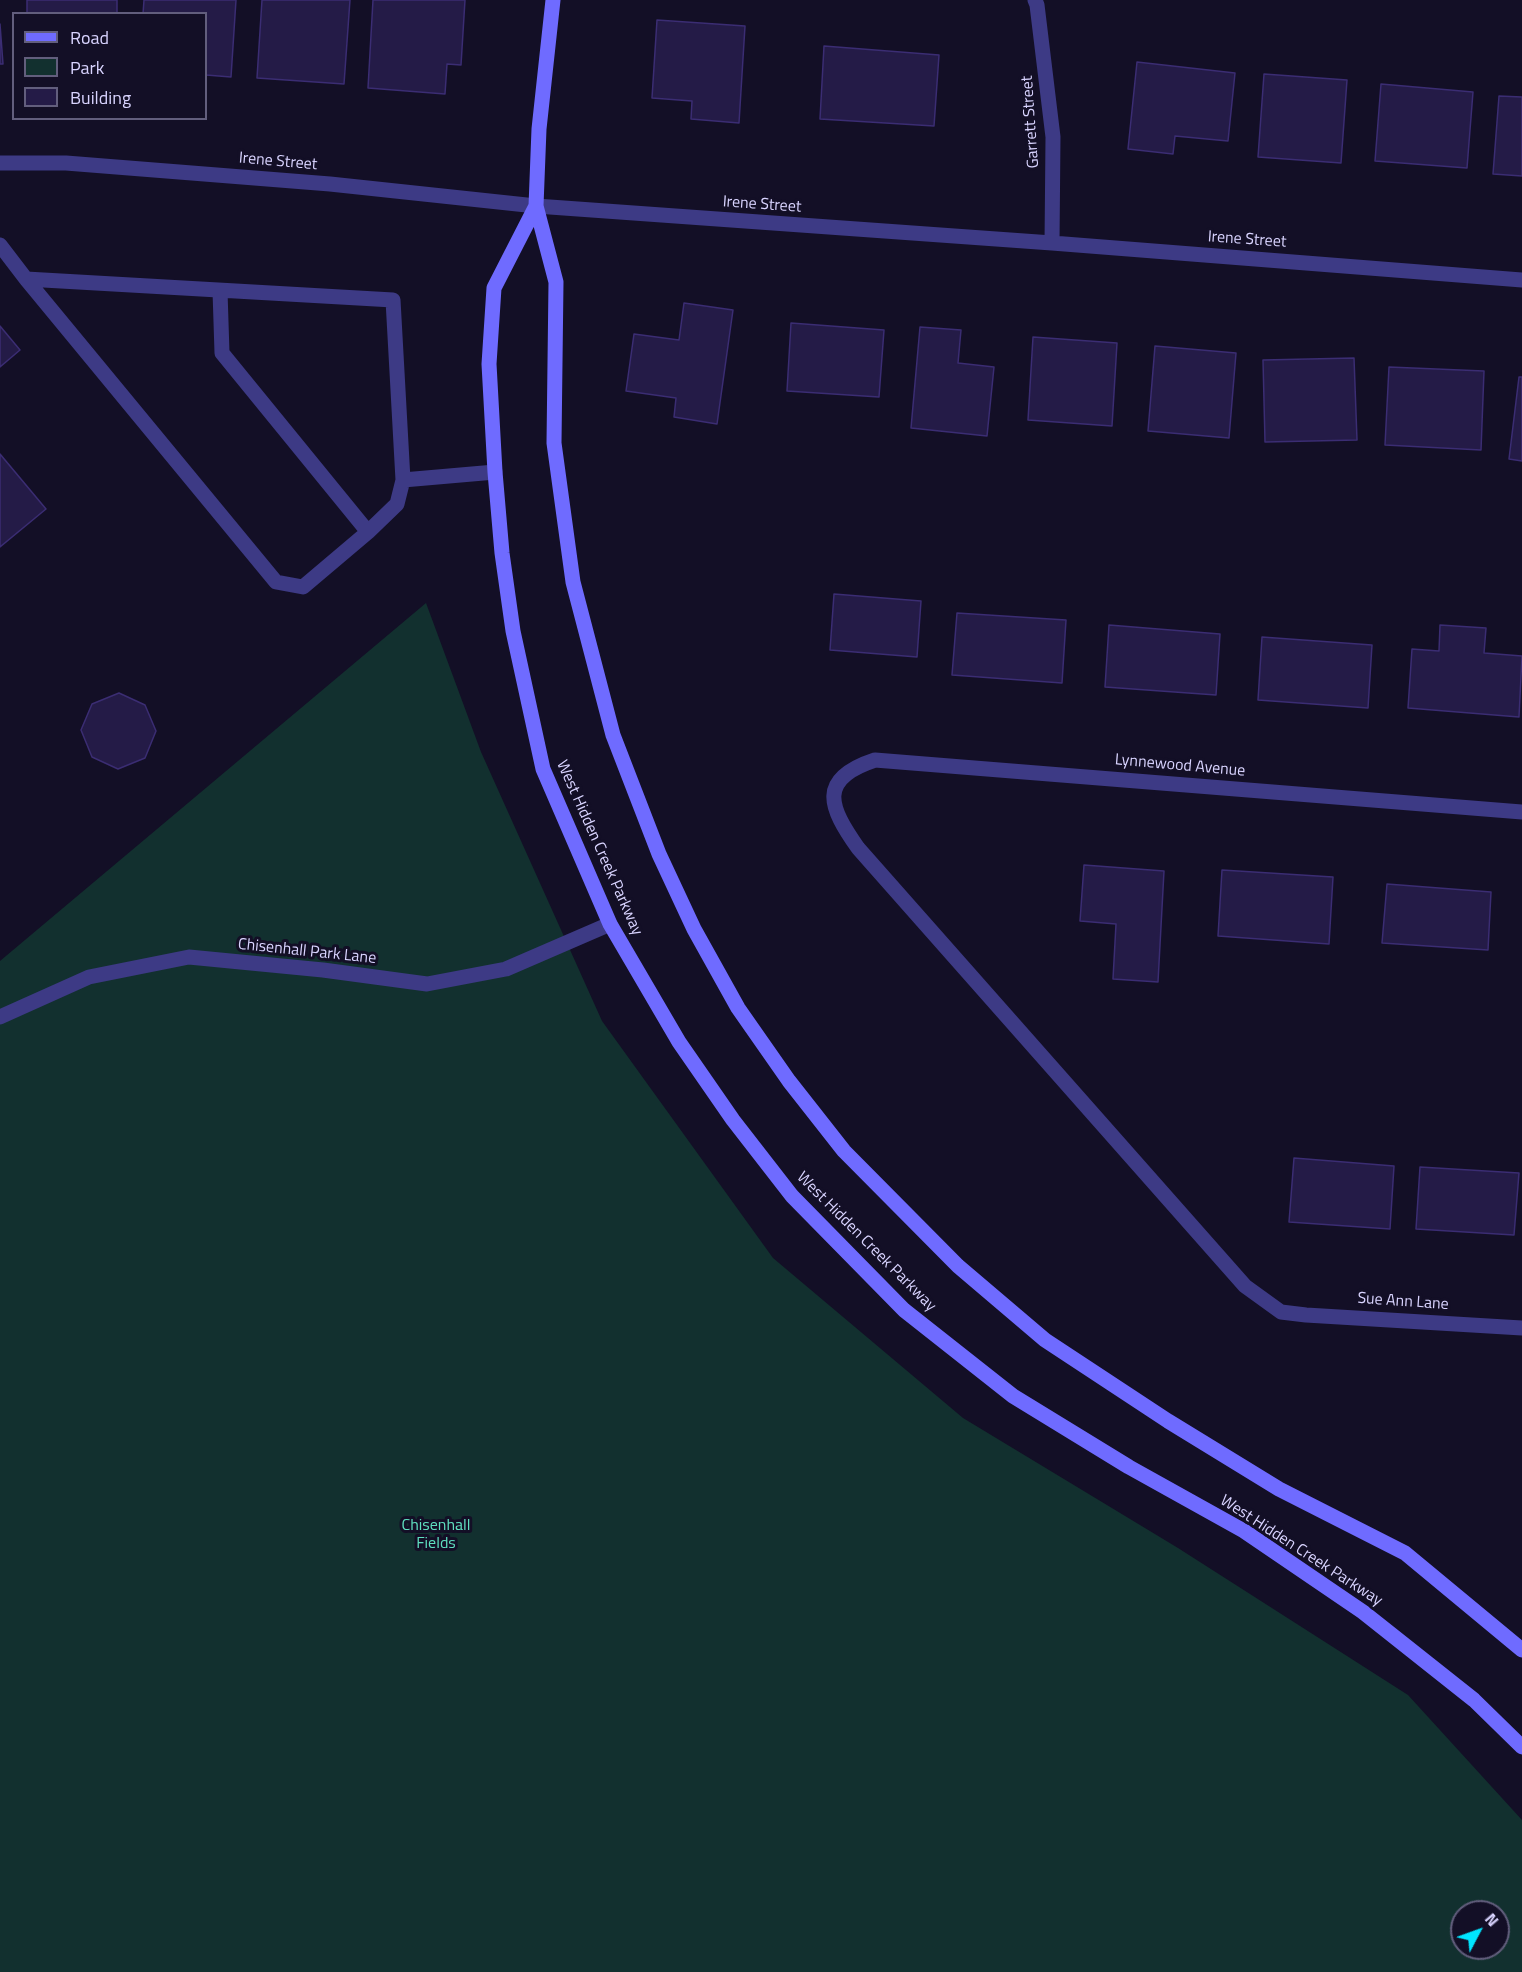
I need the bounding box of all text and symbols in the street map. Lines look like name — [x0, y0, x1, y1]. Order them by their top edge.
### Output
legend — [12, 12, 207, 120]
text: Road — [70, 24, 109, 51]
text: Park — [70, 54, 104, 81]
street label: Garrett Street — [1018, 75, 1044, 169]
text: Building — [70, 84, 131, 111]
street label: Irene Street — [238, 149, 318, 175]
street label: Irene Street — [722, 193, 802, 217]
street label: Irene Street — [1207, 228, 1287, 252]
street label: Lynnewood Avenue — [1114, 751, 1246, 781]
street label: West Hidden Creek Parkway — [552, 757, 646, 939]
street label: Chisenhall Park Lane — [237, 935, 377, 969]
street label: West Hidden Creek Parkway — [792, 1168, 940, 1316]
street label: Sue Ann Lane — [1357, 1289, 1449, 1315]
street label: West Hidden Creek Parkway — [1216, 1491, 1386, 1611]
park label: Chisenhall Fields — [402, 1516, 470, 1554]
north arrow — [1450, 1900, 1510, 1960]
text: N — [1479, 1907, 1505, 1932]

